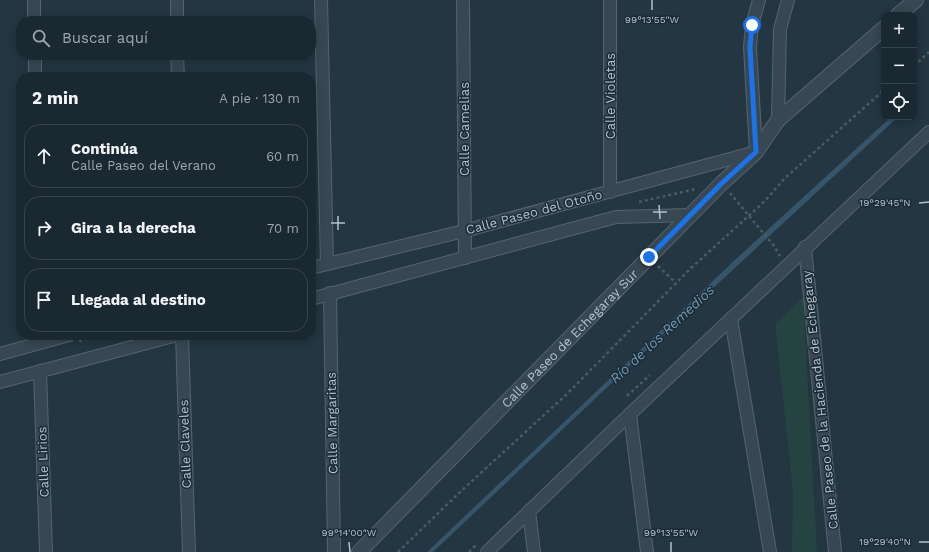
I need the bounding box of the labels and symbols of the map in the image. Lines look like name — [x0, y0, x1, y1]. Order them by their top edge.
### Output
text: 99°13'55"W — [625, 14, 680, 25]
route start — [743, 16, 761, 34]
street label: Calle Violetas — [603, 53, 618, 139]
street label: Calle Camelias — [457, 82, 472, 176]
street label: Calle Paseo del Otoño — [464, 187, 604, 237]
text: 19°29'45"N — [859, 197, 911, 208]
route end — [640, 248, 658, 266]
street label: Calle Paseo de Echegaray Sur — [498, 266, 641, 410]
street label: Calle Paseo de la Hacienda de Echegaray — [799, 269, 841, 530]
water label: Río de los Remedios — [607, 282, 717, 386]
street label: Calle Margaritas — [324, 372, 340, 474]
street label: Calle Claveles — [176, 399, 194, 489]
street label: Calle Lirios — [34, 426, 52, 498]
text: 99°14'00"W — [322, 527, 377, 538]
text: 99°13'55"W — [644, 527, 699, 538]
text: 19°29'40"N — [859, 536, 911, 547]

